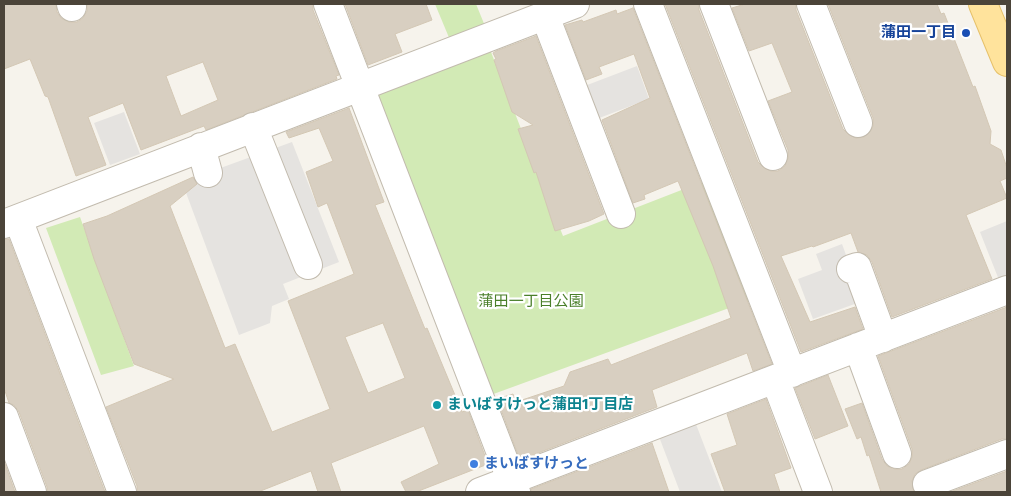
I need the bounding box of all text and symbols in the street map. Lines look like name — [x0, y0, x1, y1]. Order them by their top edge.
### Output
place label: 蒲田一丁目 — [881, 24, 956, 42]
marker: 蒲田一丁目 — [960, 27, 972, 39]
park label: 蒲田一丁目公園 — [479, 293, 583, 311]
place label: まいばすけっと蒲田1丁目店 — [447, 396, 633, 414]
marker: まいばすけっと蒲田1丁目店 — [431, 399, 443, 411]
place label: まいばすけっと — [484, 455, 589, 473]
marker: まいばすけっと — [468, 458, 480, 470]

